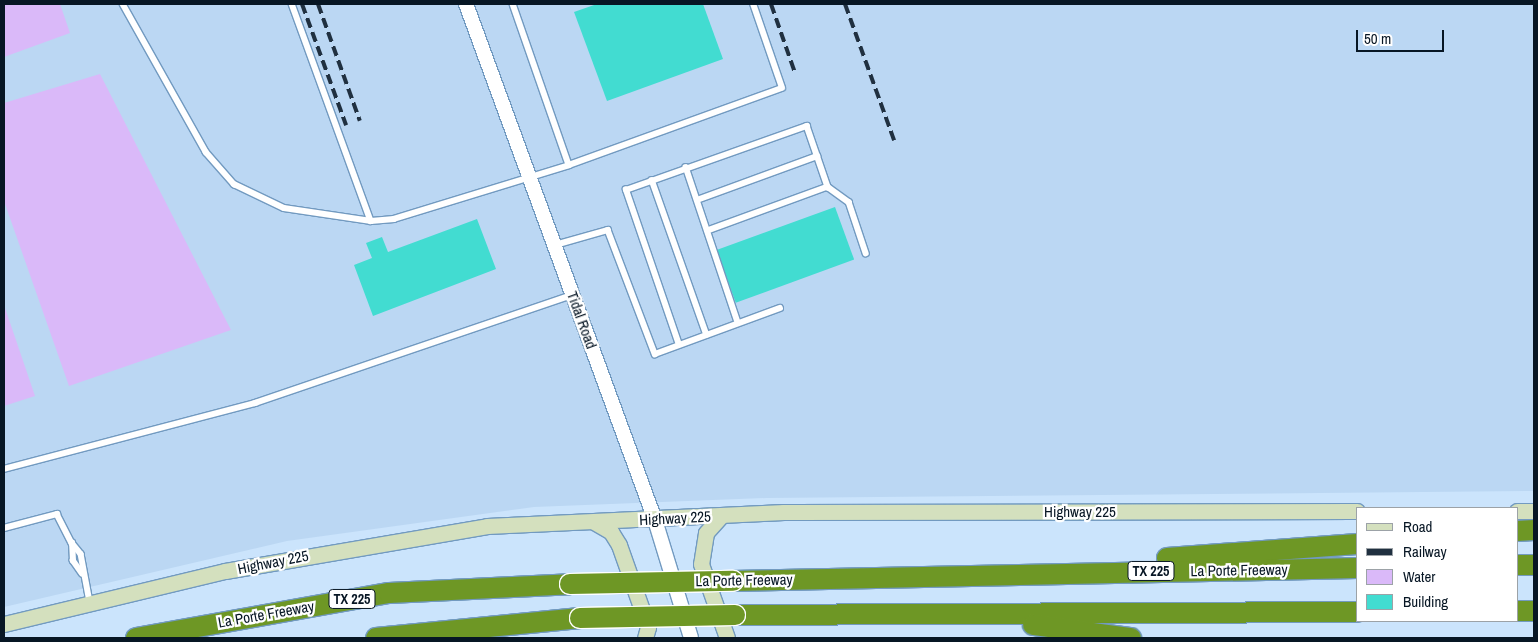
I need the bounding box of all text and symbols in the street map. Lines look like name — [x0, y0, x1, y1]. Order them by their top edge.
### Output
scale bar — [1358, 20, 1446, 52]
text: 50 m — [1364, 28, 1391, 49]
street label: Tidal Road — [563, 289, 601, 351]
street label: Highway 225 — [1044, 503, 1116, 521]
street label: Highway 225 — [639, 507, 711, 529]
legend — [1356, 507, 1518, 622]
text: Road — [1403, 516, 1432, 537]
text: Railway — [1403, 541, 1447, 562]
street label: Highway 225 — [236, 546, 310, 578]
road number: TX 225 — [1127, 560, 1175, 582]
street label: La Porte Freeway — [1190, 560, 1288, 580]
text: Water — [1403, 566, 1435, 587]
street label: La Porte Freeway — [695, 570, 793, 590]
road number: TX 225 — [328, 588, 376, 610]
text: Building — [1403, 591, 1448, 612]
street label: La Porte Freeway — [217, 597, 315, 631]

